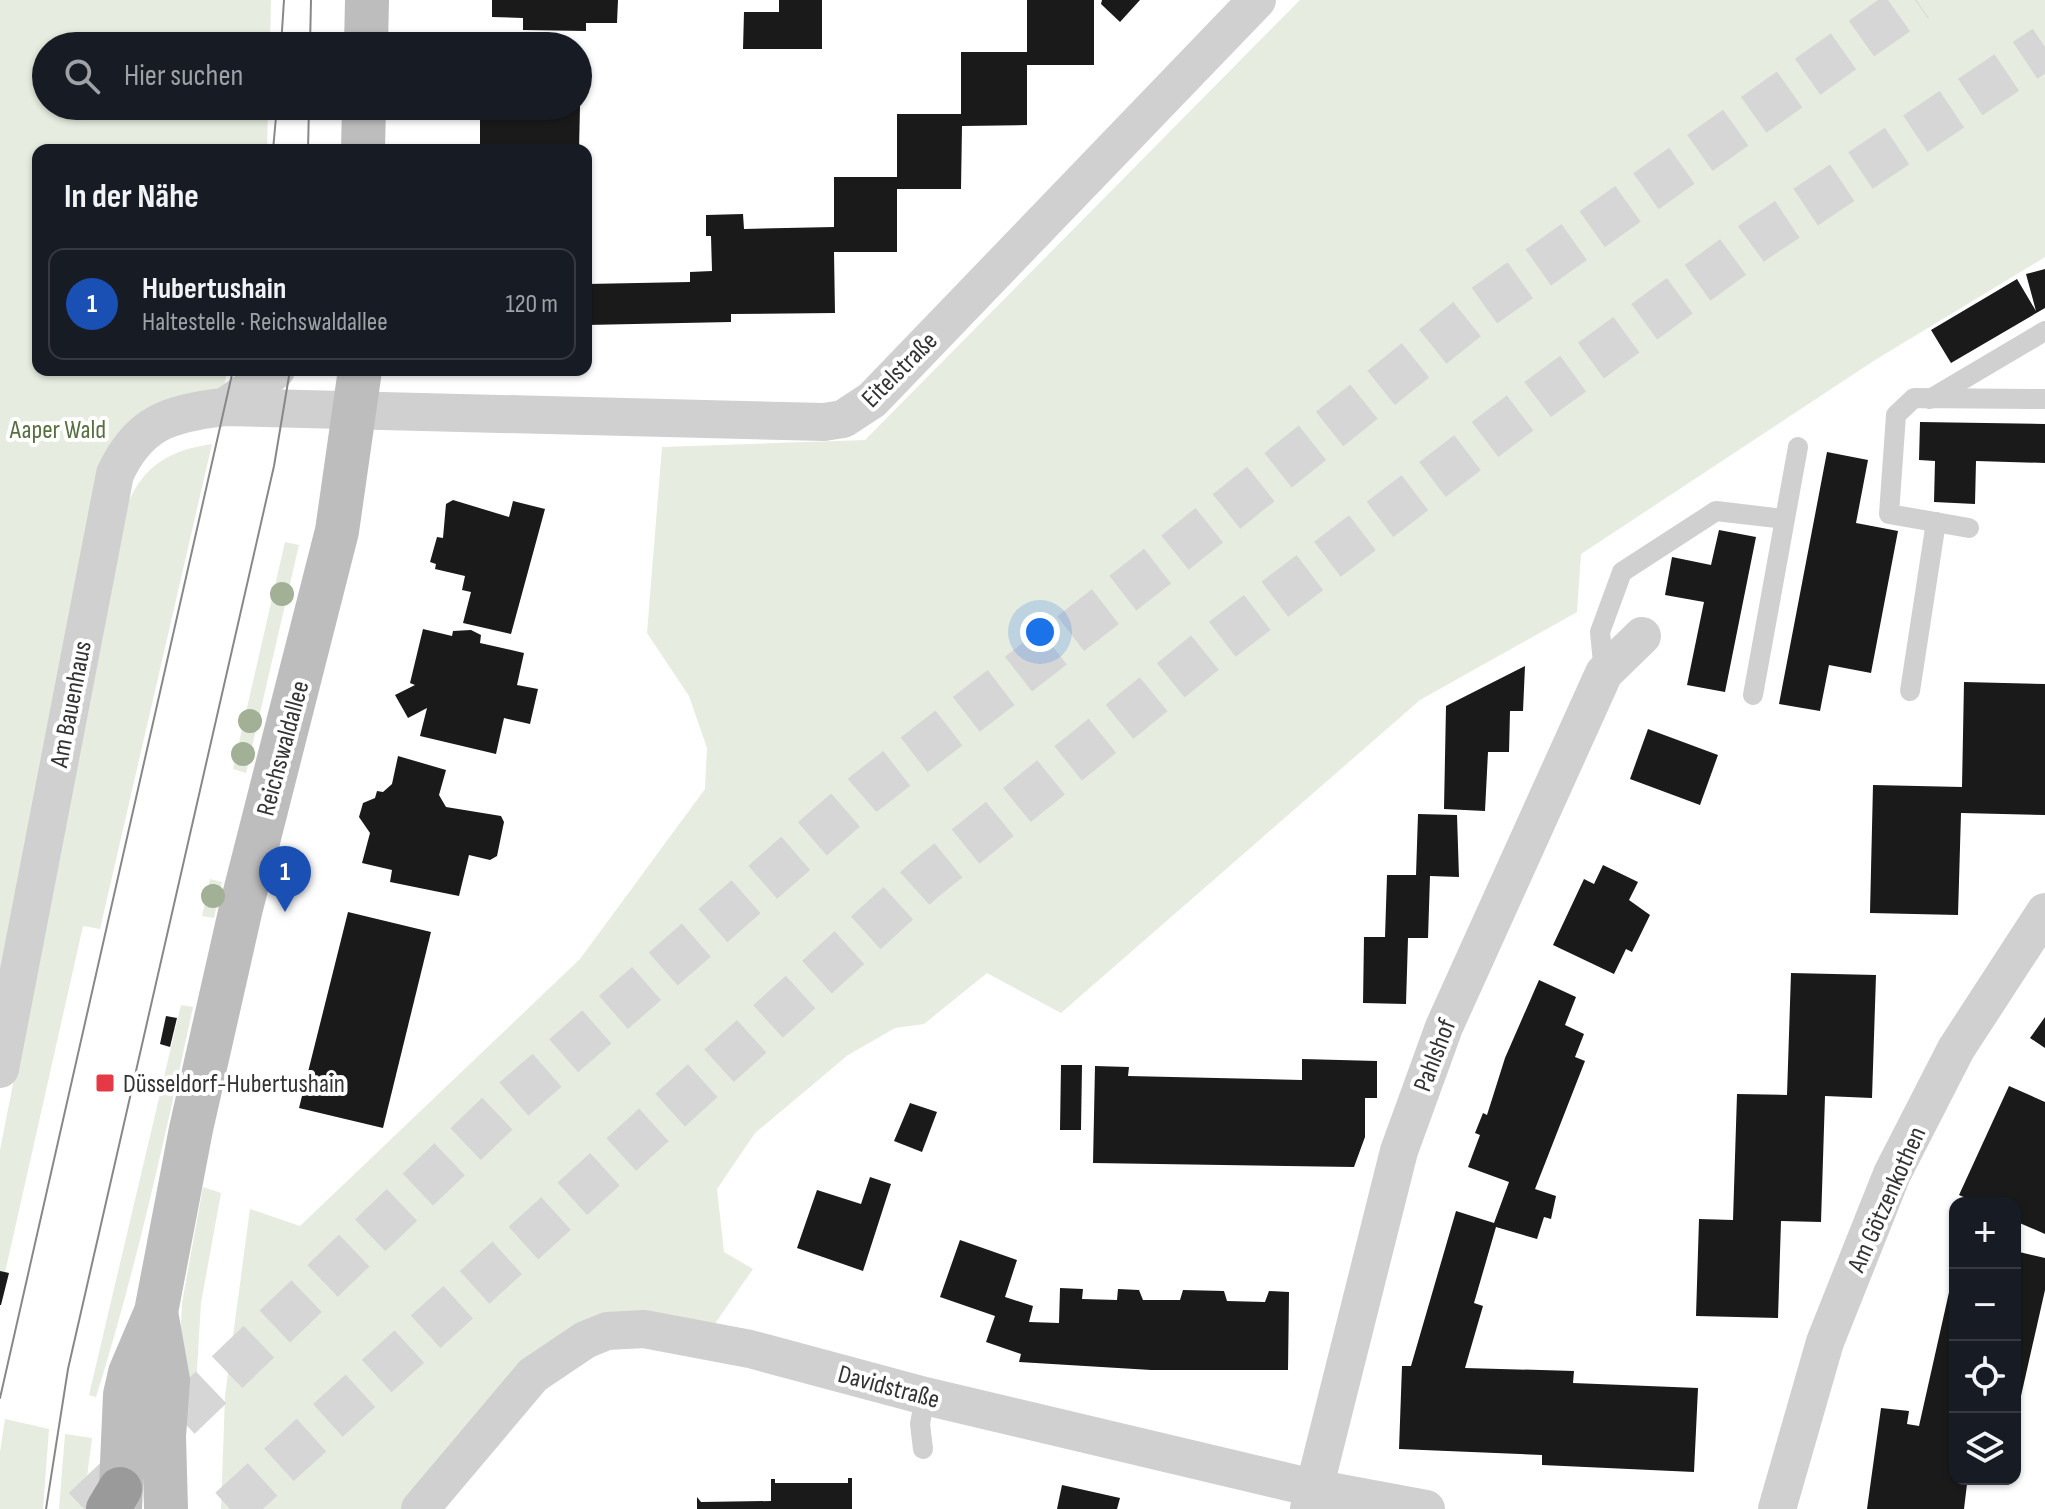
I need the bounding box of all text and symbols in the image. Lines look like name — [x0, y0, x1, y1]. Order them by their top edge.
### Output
search box — [32, 32, 592, 120]
icon: search — [60, 54, 104, 98]
text: Hier suchen — [124, 58, 243, 94]
text: In der Nähe — [64, 176, 199, 217]
text: Hubertushain — [142, 271, 286, 307]
text: 1 — [87, 289, 97, 320]
text: 120 m — [505, 289, 558, 320]
text: Haltestelle · Reichswaldallee — [142, 307, 388, 338]
street label: Eitelstraße — [856, 326, 944, 414]
park label: Aaper Wald — [9, 415, 106, 446]
your location — [1020, 612, 1060, 652]
street label: Am Bauenhaus — [44, 639, 99, 771]
street label: Reichswaldallee — [251, 678, 316, 819]
pin: 1 — [259, 846, 311, 912]
street label: Pahlshof — [1407, 1014, 1464, 1096]
place label: Düsseldorf-Hubertushain — [123, 1069, 345, 1100]
marker: Düsseldorf-Hubertushain — [94, 1072, 116, 1094]
street label: Am Götzenkothen — [1841, 1122, 1933, 1278]
map controls — [1949, 1197, 2021, 1485]
button: + — [1949, 1197, 2021, 1269]
button: − — [1949, 1269, 2021, 1341]
button: locate — [1949, 1341, 2021, 1413]
street label: Davidstraße — [834, 1359, 943, 1416]
button: layers — [1949, 1413, 2021, 1485]

